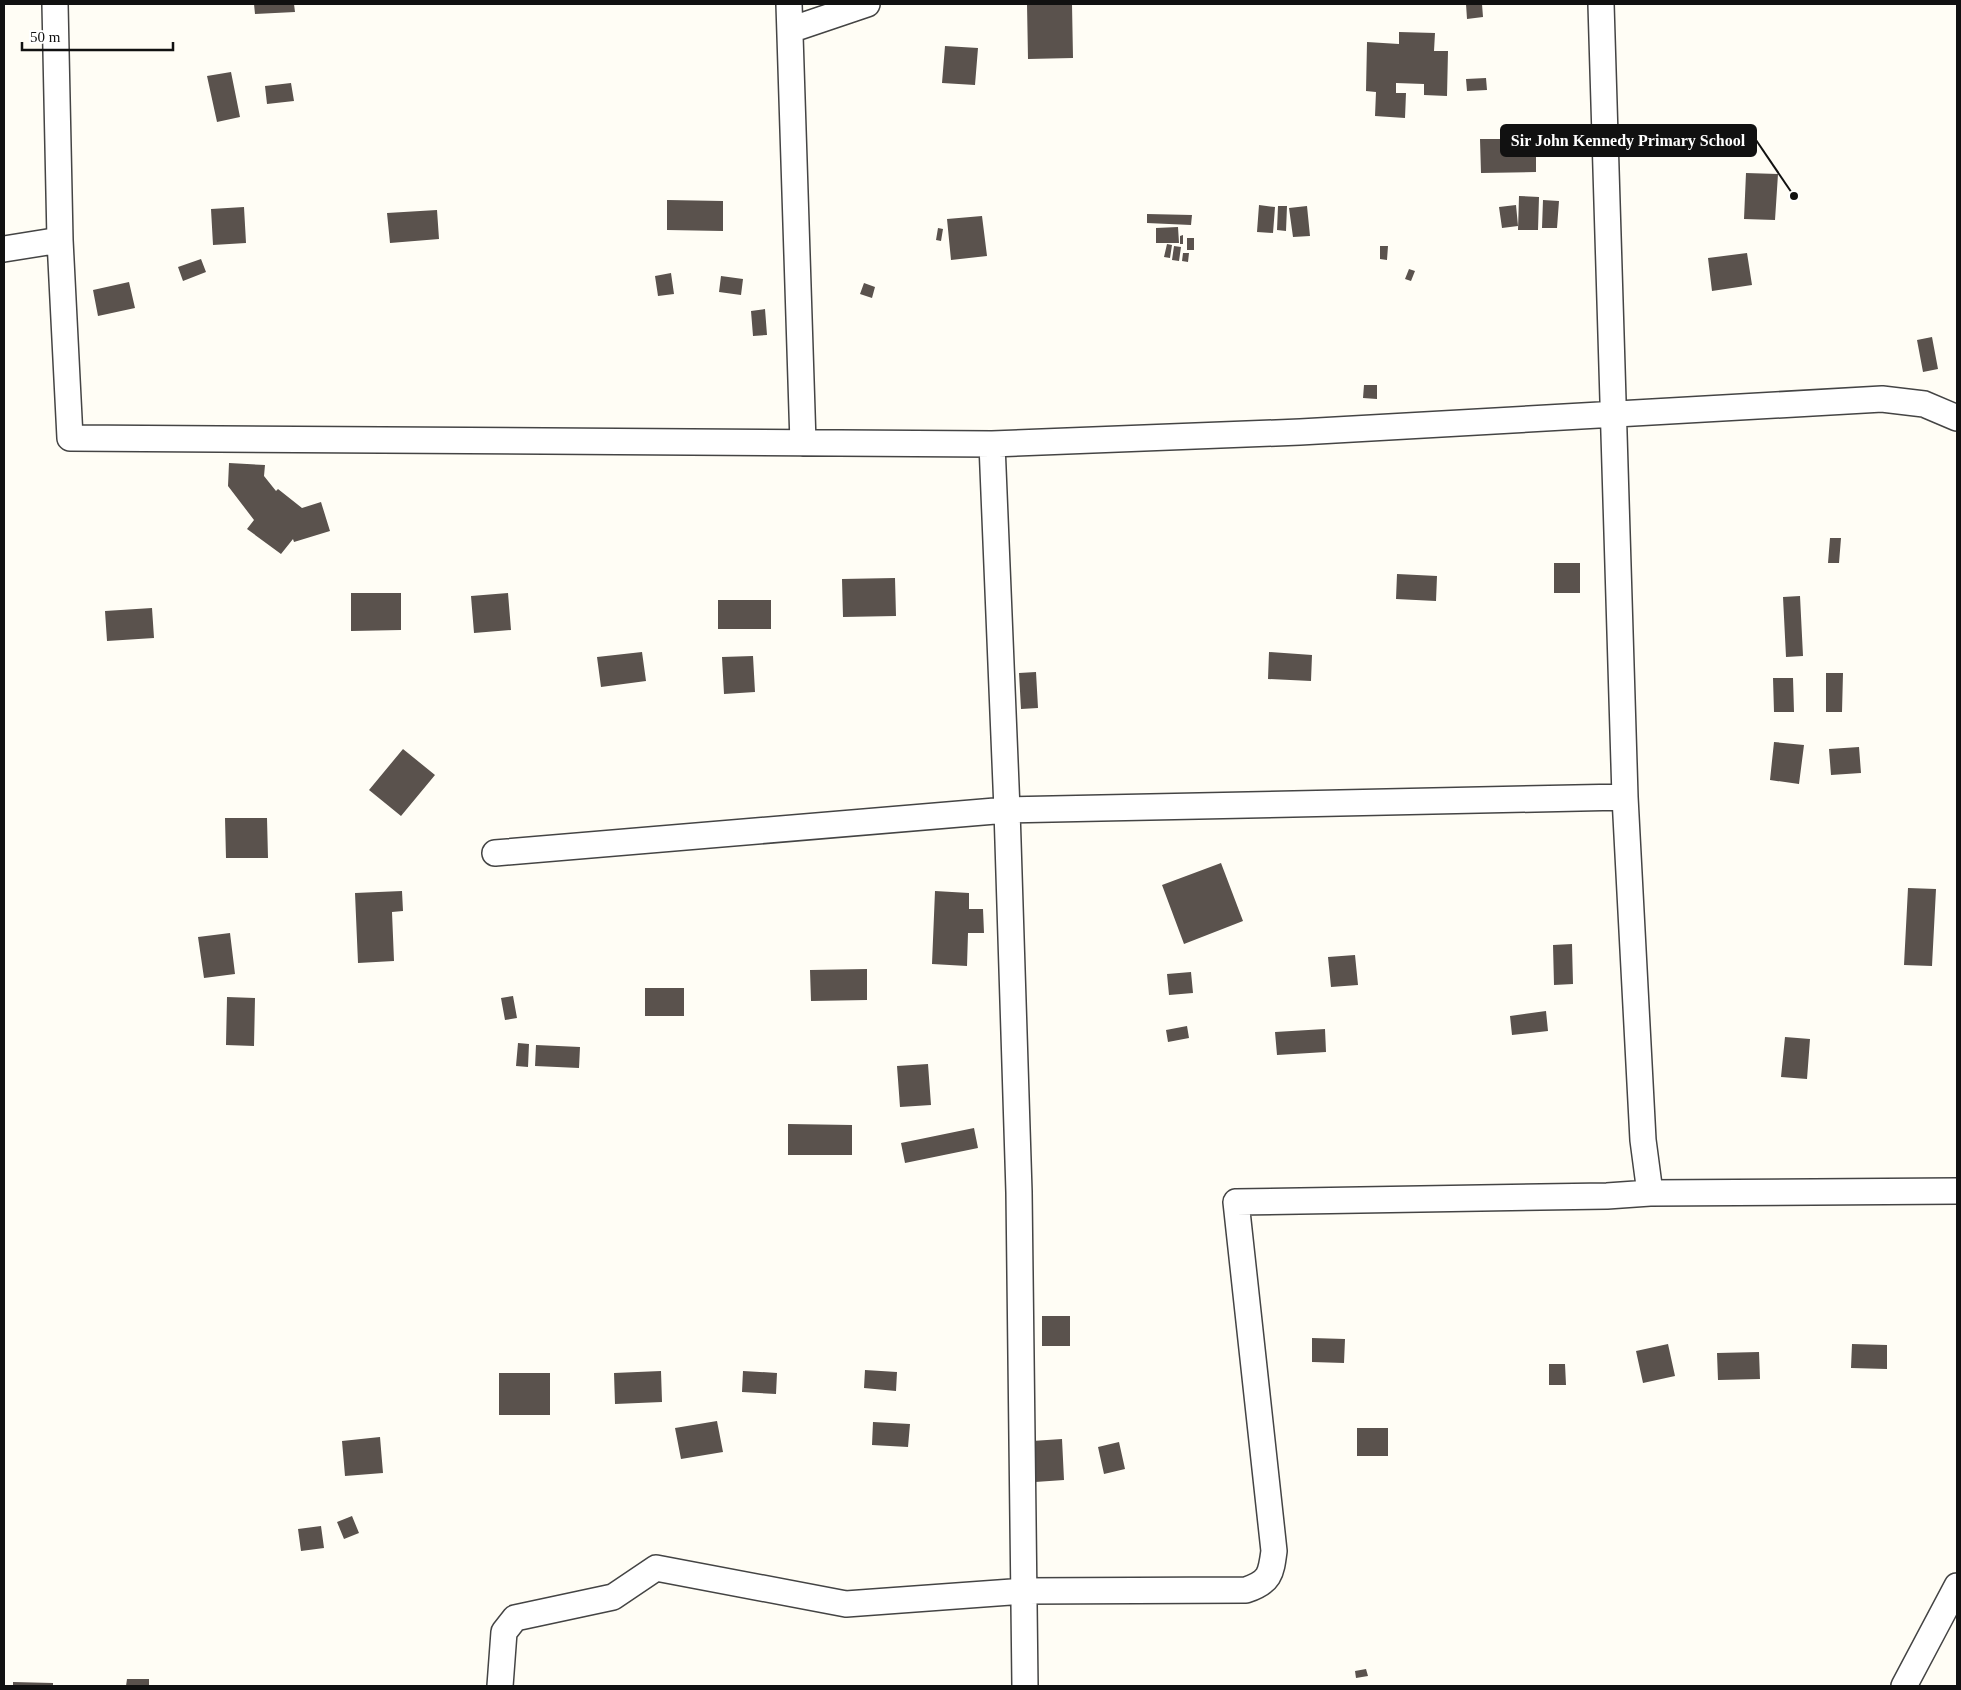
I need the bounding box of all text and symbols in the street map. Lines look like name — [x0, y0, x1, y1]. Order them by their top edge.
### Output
scale bar — [22, 20, 174, 52]
text: 50 m — [30, 29, 61, 45]
callout: Sir John Kennedy Primary School — [1501, 125, 1756, 156]
text: Sir John Kennedy Primary School — [1511, 132, 1746, 150]

